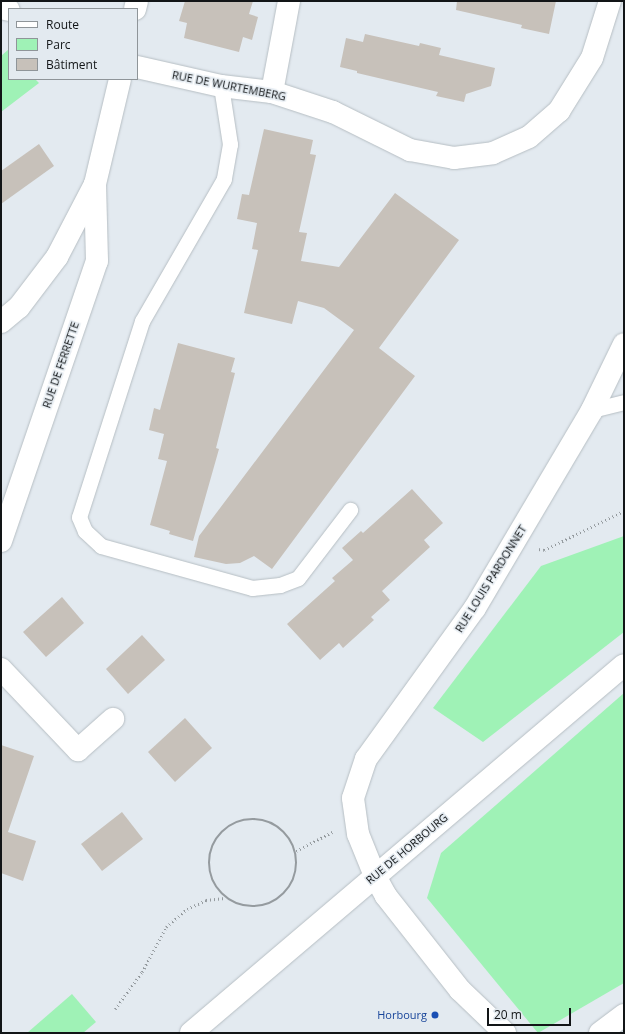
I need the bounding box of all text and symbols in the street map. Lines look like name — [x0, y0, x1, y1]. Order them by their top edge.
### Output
legend — [8, 8, 138, 80]
text: Route — [46, 16, 79, 33]
text: Parc — [46, 36, 71, 53]
text: Bâtiment — [46, 56, 97, 73]
street label: RUE DE WURTEMBERG — [171, 68, 287, 104]
street label: RUE DE FERRETTE — [40, 320, 82, 410]
street label: RUE LOUIS PARDONNET — [453, 523, 529, 635]
street label: RUE DE HORBOURG — [363, 811, 451, 887]
scale bar — [489, 1000, 573, 1026]
text: 20 m — [494, 1006, 522, 1023]
place label: Horbourg — [377, 1008, 427, 1022]
marker: Horbourg — [430, 1010, 440, 1020]

